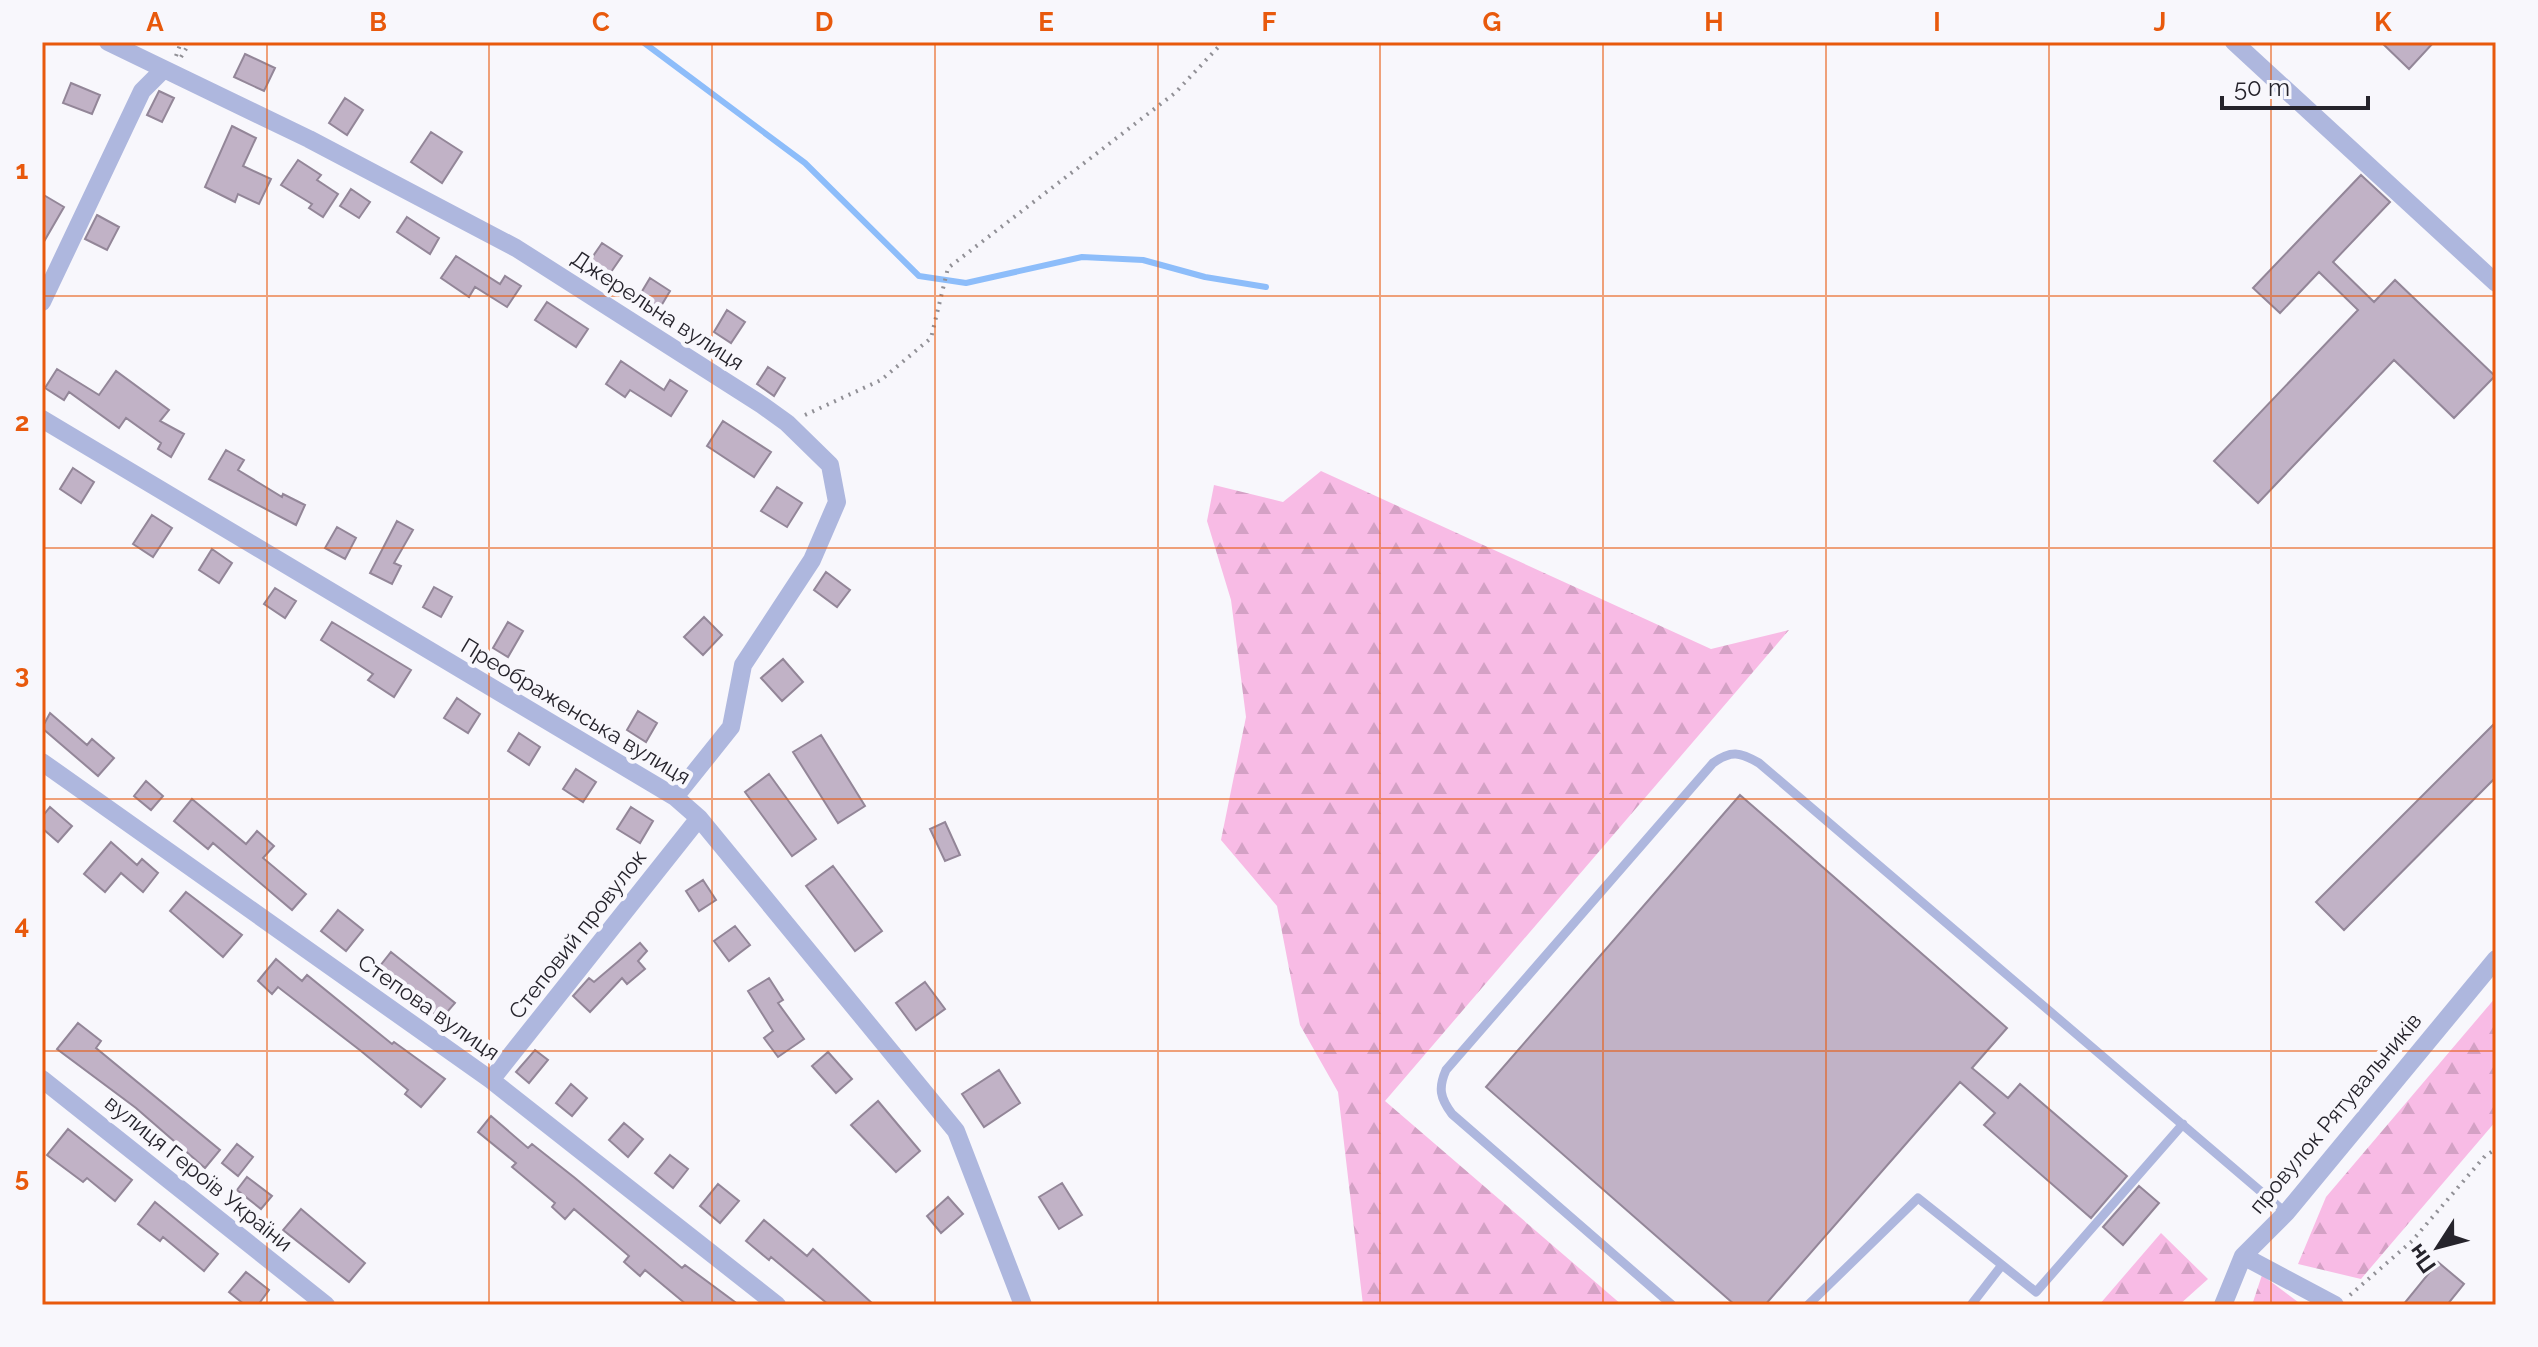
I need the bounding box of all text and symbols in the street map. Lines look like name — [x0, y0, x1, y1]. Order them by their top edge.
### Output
text: A — [146, 7, 164, 37]
text: B — [369, 7, 387, 37]
text: C — [592, 7, 610, 37]
text: D — [815, 7, 833, 37]
text: E — [1038, 7, 1054, 37]
text: F — [1262, 7, 1277, 37]
text: G — [1483, 7, 1501, 37]
text: H — [1704, 7, 1724, 37]
text: I — [1933, 7, 1941, 37]
text: J — [2154, 7, 2166, 37]
text: K — [2374, 7, 2392, 37]
scale bar — [2222, 60, 2368, 110]
text: 50 m — [2234, 73, 2290, 102]
text: 1 — [16, 155, 29, 185]
street label: Джерельна вулиця — [567, 245, 749, 375]
text: 2 — [15, 407, 29, 437]
street label: Преображенська вулиця — [457, 632, 695, 790]
text: 3 — [15, 659, 29, 689]
street label: Степовий провулок — [503, 844, 651, 1024]
text: 4 — [15, 910, 29, 940]
street label: Степова вулиця — [353, 948, 505, 1066]
street label: провулок Рятувальників — [2243, 1007, 2427, 1219]
street label: вулиця Героїв України — [100, 1089, 298, 1257]
text: 5 — [15, 1162, 29, 1192]
north arrow — [2398, 1207, 2478, 1287]
text: Пн — [2403, 1239, 2441, 1278]

